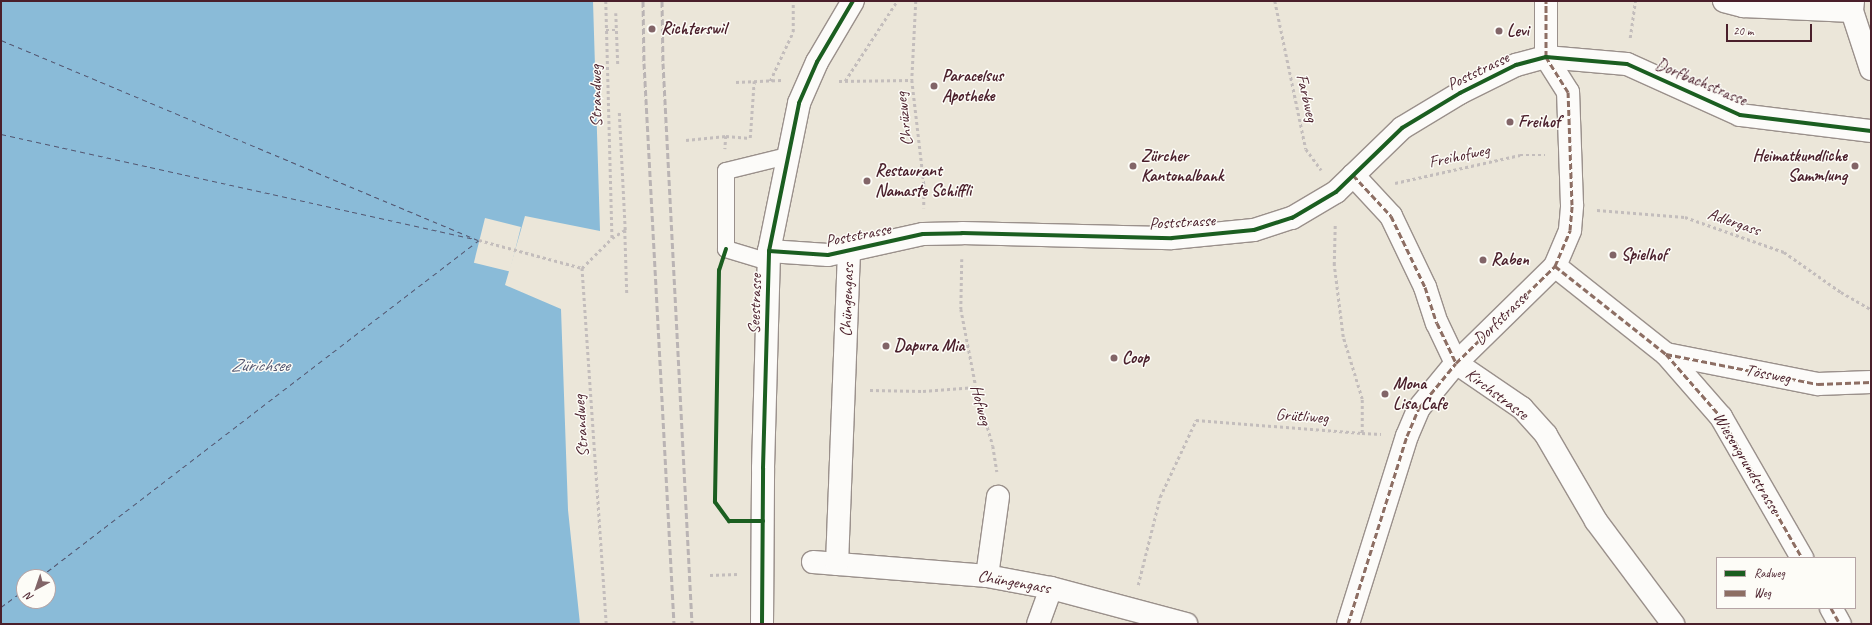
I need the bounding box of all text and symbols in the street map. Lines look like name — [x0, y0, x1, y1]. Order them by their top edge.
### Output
scale bar — [1728, 16, 1814, 42]
place label: Richterswil — [661, 19, 726, 39]
place label: Levi — [1507, 21, 1529, 41]
marker: Richterswil — [646, 23, 658, 35]
text: 20 m — [1733, 23, 1753, 39]
marker: Levi — [1494, 26, 1504, 36]
street label: Poststrasse — [1444, 47, 1512, 95]
street label: Dorfbachstrasse — [1653, 54, 1749, 110]
street label: Strandweg — [585, 65, 607, 127]
place label: Paracelsus Apotheke — [942, 66, 1003, 106]
street label: Farbweg — [1292, 72, 1322, 124]
marker: Paracelsus Apotheke — [929, 81, 939, 91]
street label: Chrüzweg — [891, 91, 917, 147]
place label: Freihof — [1518, 112, 1560, 132]
marker: Freihof — [1505, 117, 1515, 127]
street label: Freihofweg — [1427, 140, 1491, 172]
place label: Zürcher Kantonalbank — [1141, 146, 1223, 186]
place label: Heimatkundliche Sammlung — [1752, 146, 1847, 186]
place label: Restaurant Namaste Schiffli — [875, 161, 971, 201]
marker: Zürcher Kantonalbank — [1128, 161, 1138, 171]
marker: Heimatkundliche Sammlung — [1850, 161, 1860, 171]
marker: Restaurant Namaste Schiffli — [862, 176, 872, 186]
street label: Adlergass — [1705, 204, 1763, 240]
street label: Poststrasse — [1148, 210, 1216, 234]
street label: Poststrasse — [824, 219, 892, 251]
place label: Spielhof — [1621, 245, 1667, 265]
place label: Raben — [1491, 250, 1529, 270]
marker: Spielhof — [1608, 250, 1618, 260]
marker: Raben — [1478, 255, 1488, 265]
street label: Chüngengass — [836, 263, 858, 337]
street label: Seestrasse — [744, 273, 766, 335]
street label: Dorfstrasse — [1469, 287, 1533, 349]
place label: Dapura Mia — [894, 336, 964, 356]
marker: Dapura Mia — [881, 341, 891, 351]
place label: Coop — [1122, 348, 1149, 368]
marker: Coop — [1109, 353, 1119, 363]
water label: Zürichsee — [231, 354, 289, 376]
street label: Tössweg — [1744, 360, 1792, 388]
street label: Kirchstrasse — [1461, 364, 1533, 424]
place label: Mona Lisa Cafe — [1393, 374, 1447, 414]
street label: Hofweg — [966, 383, 996, 427]
marker: Mona Lisa Cafe — [1380, 389, 1390, 399]
street label: Strandweg — [569, 394, 593, 458]
street label: Grütliweg — [1275, 404, 1329, 428]
street label: Wiesengrundstrasse — [1709, 409, 1785, 517]
legend — [1716, 557, 1856, 609]
text: Radweg — [1754, 565, 1785, 581]
street label: Chüngengass — [976, 566, 1052, 598]
north arrow — [16, 569, 56, 609]
text: Weg — [1754, 585, 1771, 601]
text: N — [22, 590, 36, 605]

